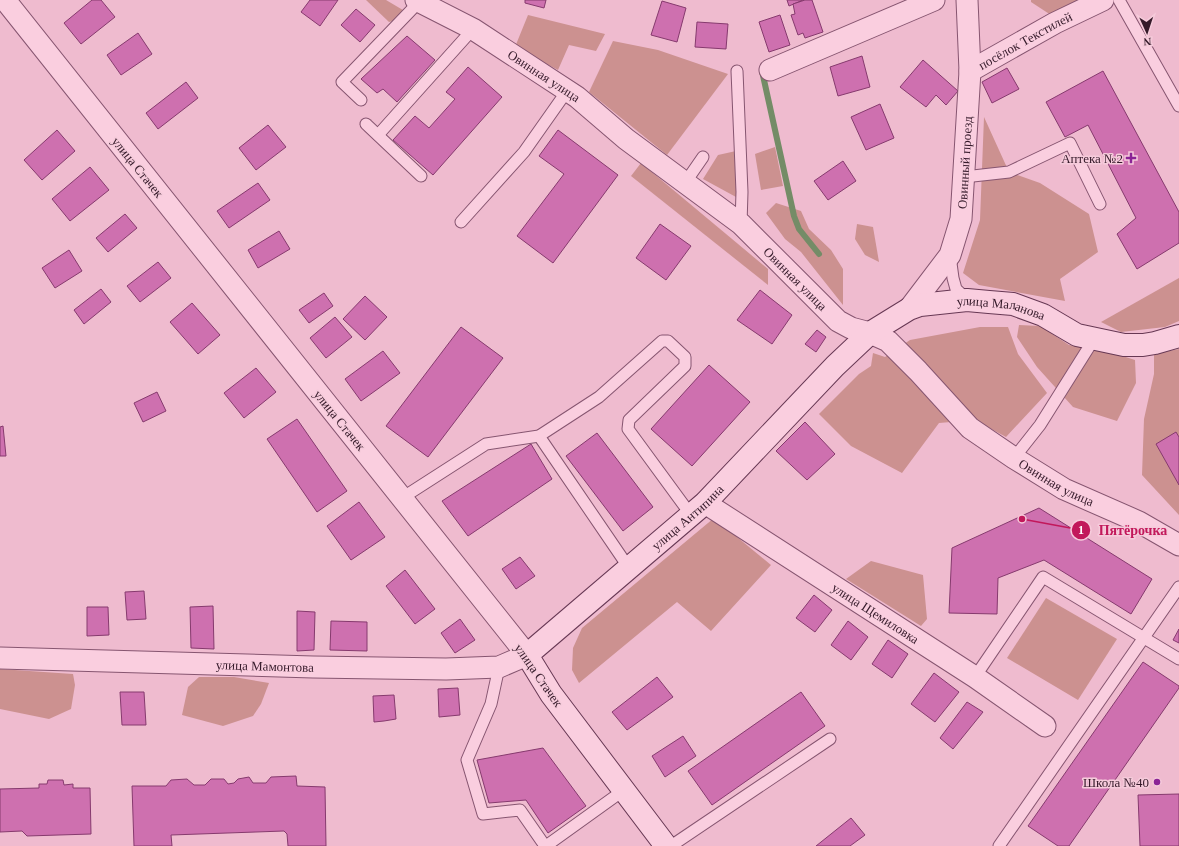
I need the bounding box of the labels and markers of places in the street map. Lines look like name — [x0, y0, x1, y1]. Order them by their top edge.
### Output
place label: Аптека №2 — [1061, 151, 1123, 166]
marker: Аптека №2 — [1126, 153, 1136, 163]
callout: Пятёрочка — [1071, 517, 1176, 543]
place label: Школа №40 — [1083, 775, 1149, 790]
marker: Школа №40 — [1152, 777, 1162, 787]

